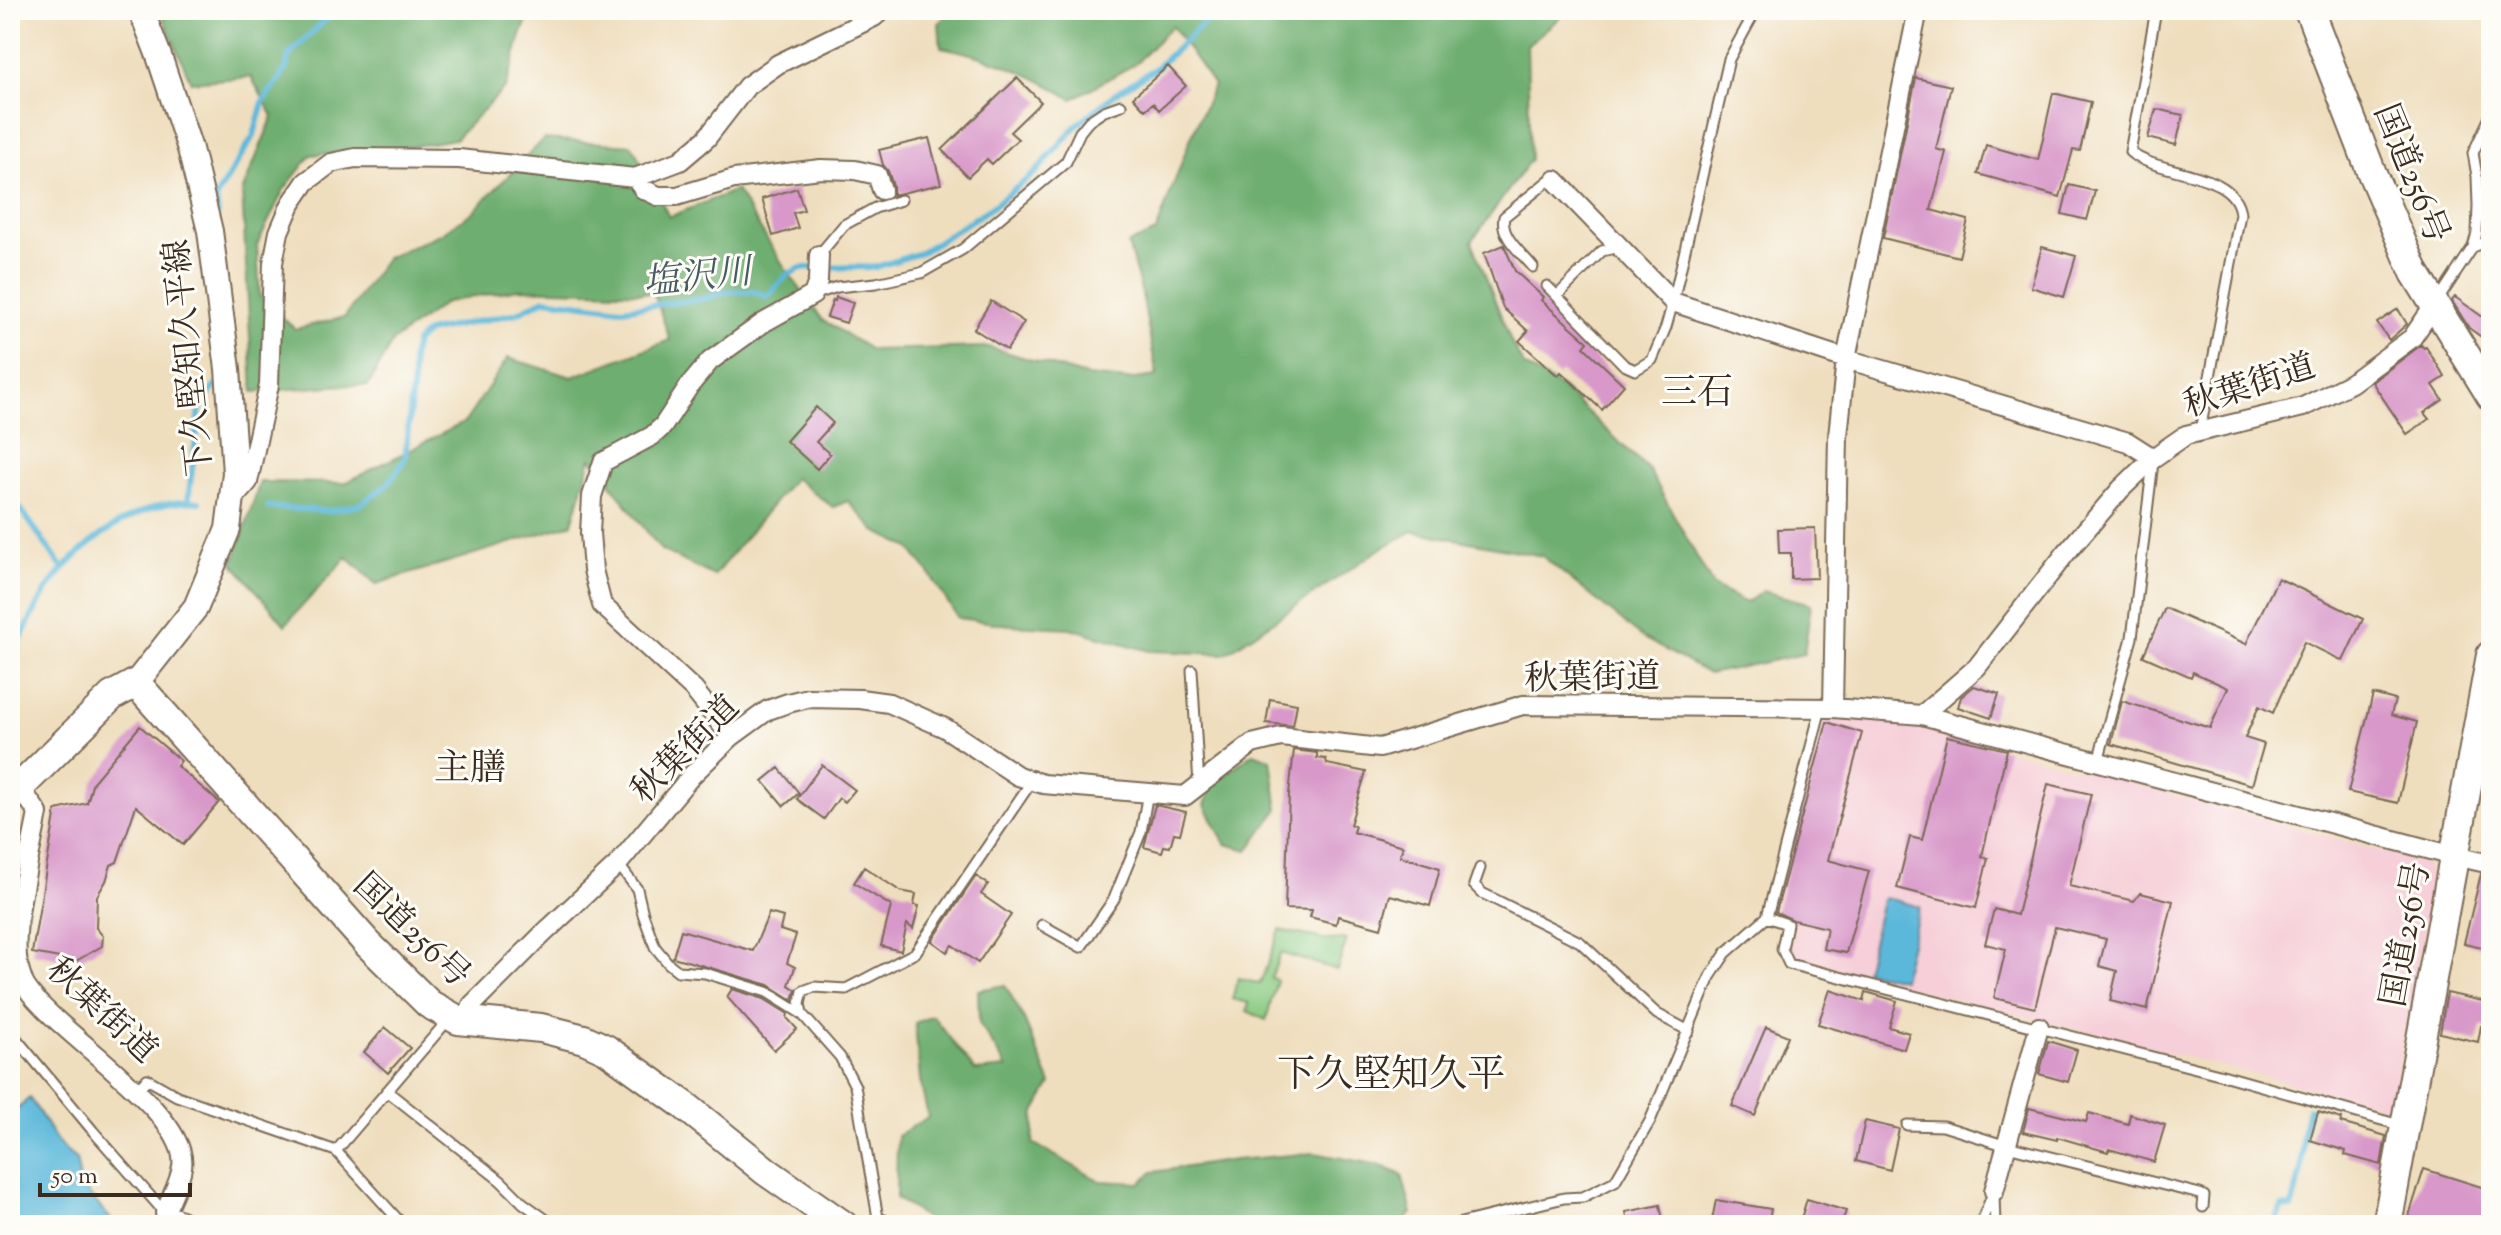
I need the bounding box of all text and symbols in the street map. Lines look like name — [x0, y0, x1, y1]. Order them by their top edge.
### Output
street label: 国道256号 — [2360, 97, 2460, 251]
street label: 下久堅知久平線 — [154, 237, 227, 479]
water label: 塩沢川 — [641, 247, 758, 310]
street label: 秋葉街道 — [2178, 343, 2322, 432]
district label: 三石 — [1661, 368, 1733, 420]
street label: 秋葉街道 — [1524, 654, 1660, 705]
street label: 秋葉街道 — [621, 685, 752, 816]
district label: 主膳 — [434, 744, 506, 796]
street label: 国道256号 — [2371, 858, 2444, 1011]
street label: 国道256号 — [341, 863, 480, 1000]
street label: 秋葉街道 — [34, 947, 167, 1076]
district label: 下久堅知久平 — [1277, 1050, 1505, 1104]
scale bar — [40, 1147, 190, 1197]
text: 50 m — [50, 1160, 98, 1194]

